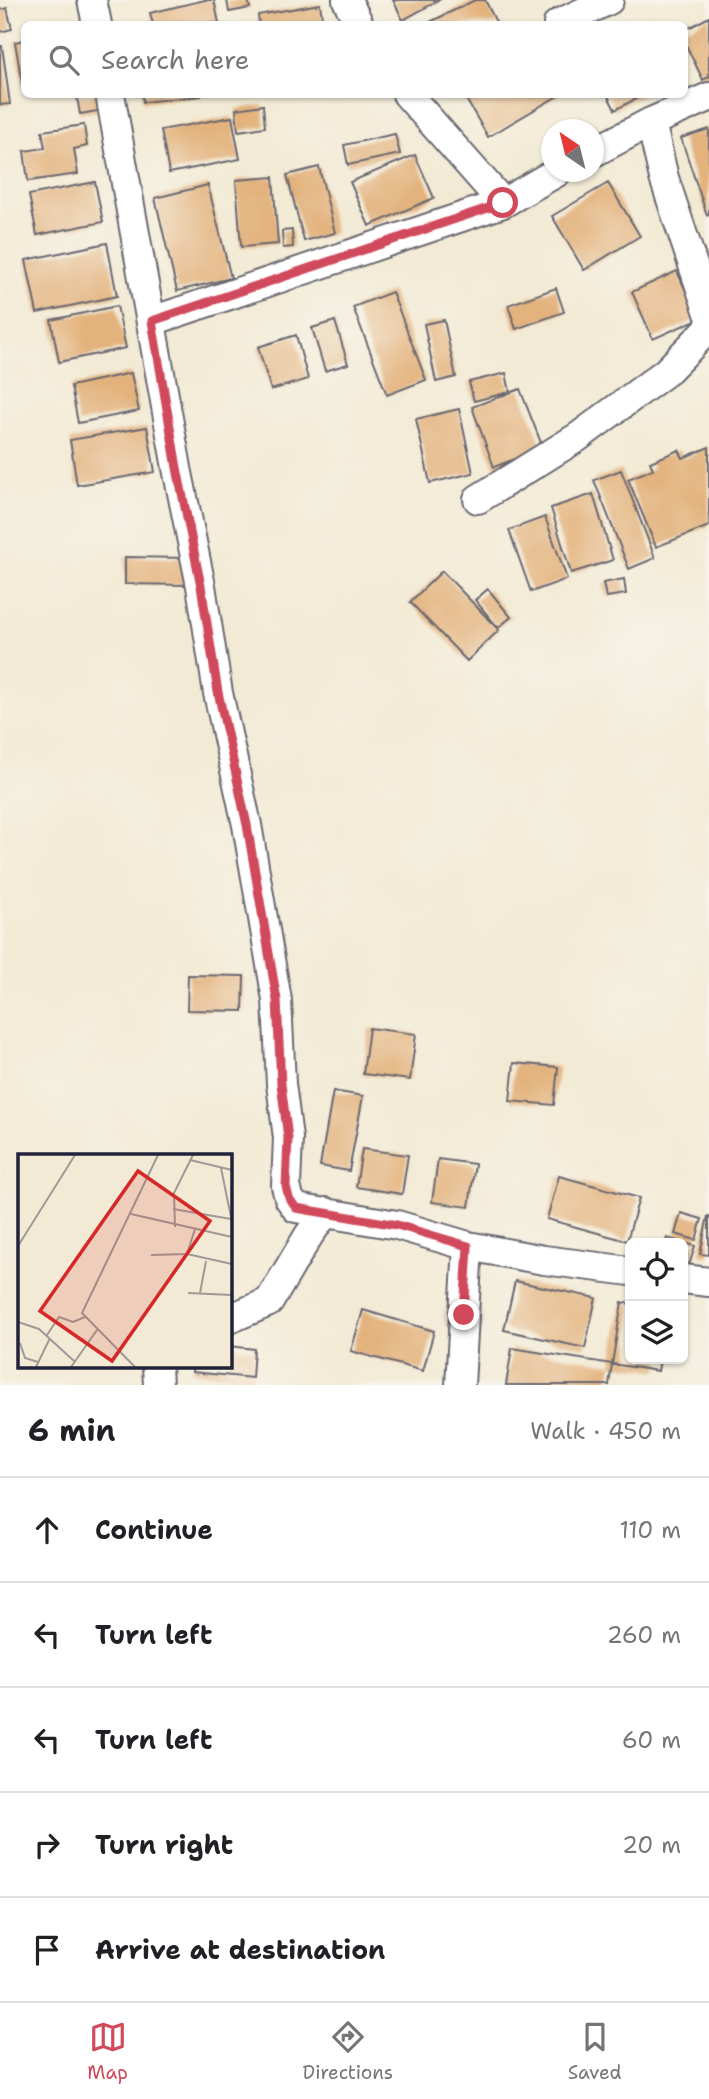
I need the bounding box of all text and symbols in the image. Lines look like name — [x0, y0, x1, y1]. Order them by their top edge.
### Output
search box — [21, 21, 688, 98]
icon: search — [45, 41, 83, 79]
text: Search here — [101, 42, 250, 77]
north arrow — [541, 119, 604, 182]
route start — [487, 187, 518, 218]
inset map — [18, 1154, 231, 1367]
map controls — [625, 1238, 688, 1364]
button: locate — [625, 1238, 688, 1301]
route end — [448, 1299, 479, 1330]
button: layers — [625, 1301, 688, 1364]
text: 6 min — [28, 1410, 115, 1451]
text: Walk · 450 m — [530, 1416, 681, 1446]
icon: ahead — [28, 1511, 66, 1549]
text: Continue — [95, 1512, 213, 1547]
text: 110 m — [619, 1515, 681, 1545]
icon: left — [28, 1616, 66, 1654]
text: Turn left — [95, 1617, 212, 1652]
text: 260 m — [607, 1620, 681, 1650]
icon: left — [28, 1721, 66, 1759]
text: Turn left — [95, 1722, 212, 1757]
text: 60 m — [622, 1725, 681, 1755]
icon: right — [28, 1826, 66, 1864]
text: Turn right — [95, 1827, 233, 1862]
text: 20 m — [622, 1830, 681, 1860]
icon: arrive — [28, 1931, 66, 1969]
text: Arrive at destination — [95, 1932, 385, 1967]
tab: Map — [87, 2018, 128, 2085]
tab: Directions — [303, 2018, 393, 2085]
tab: Saved — [568, 2018, 622, 2085]

